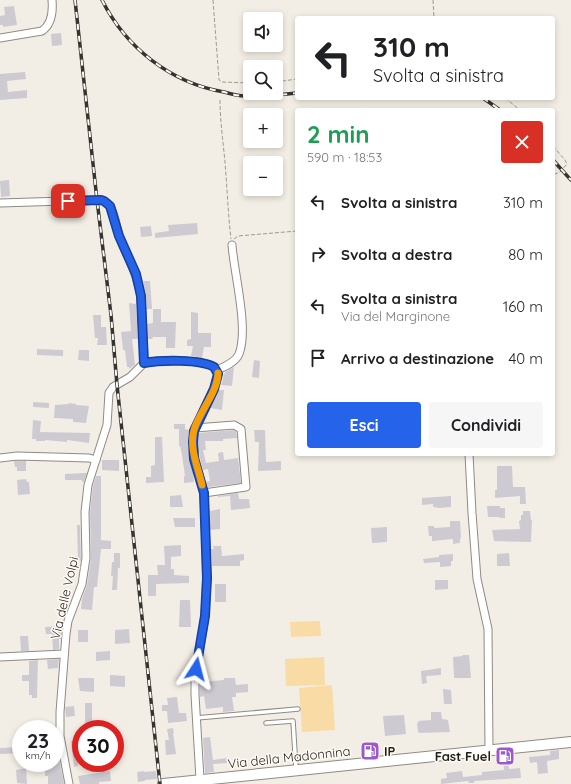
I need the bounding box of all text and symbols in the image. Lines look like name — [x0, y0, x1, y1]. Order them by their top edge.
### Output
map controls — [243, 12, 283, 196]
button: sound — [243, 12, 283, 52]
text: 310 m — [373, 29, 450, 64]
icon: left — [307, 32, 359, 84]
button: search — [243, 60, 283, 100]
text: Svolta a sinistra — [373, 64, 504, 87]
button: + — [243, 108, 283, 148]
text: 2 min — [307, 119, 369, 149]
button: close — [501, 121, 543, 163]
text: 590 m · 18:53 — [307, 149, 382, 165]
button: − — [243, 156, 283, 196]
pin — [51, 184, 85, 218]
icon: arrive — [57, 190, 79, 212]
icon: left — [307, 191, 329, 213]
text: Svolta a sinistra — [341, 193, 457, 212]
text: 310 m — [503, 193, 543, 212]
icon: right — [307, 243, 329, 265]
text: Svolta a destra — [341, 245, 452, 264]
text: 80 m — [508, 245, 543, 264]
text: Svolta a sinistra — [341, 289, 457, 308]
icon: left — [307, 295, 329, 317]
text: 160 m — [503, 297, 543, 316]
text: Via del Marginone — [341, 308, 450, 324]
icon: arrive — [307, 347, 329, 369]
text: Arrivo a destinazione — [341, 349, 494, 368]
text: 40 m — [508, 349, 543, 368]
button: Esci — [307, 402, 421, 448]
button: Condividi — [429, 402, 543, 448]
street label: Via delle Volpi — [47, 555, 81, 641]
position arrow — [175, 648, 217, 690]
speed limit sign: 30 — [72, 720, 124, 772]
text: 23 — [27, 728, 49, 753]
fuel station icon: IP — [359, 740, 381, 762]
street label: Via della Madonnina — [227, 743, 351, 771]
place label: IP — [384, 743, 396, 759]
fuel station icon: Fast Fuel — [494, 745, 516, 767]
place label: Fast Fuel — [435, 748, 491, 764]
text: km/h — [25, 749, 51, 762]

